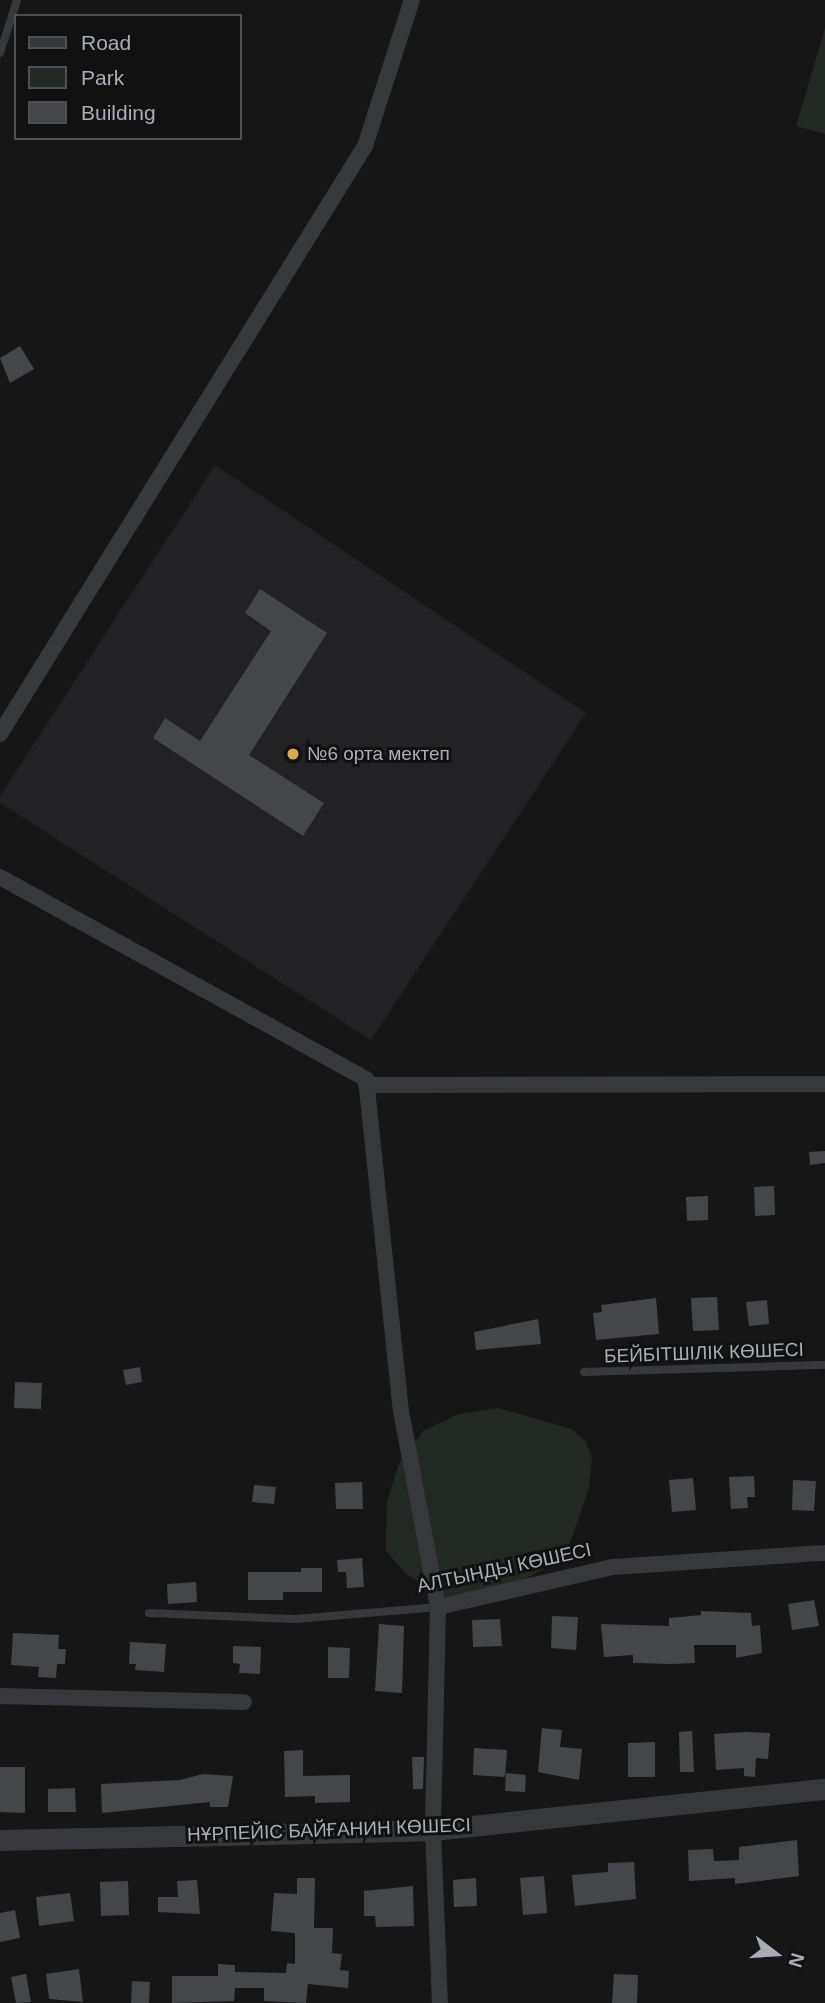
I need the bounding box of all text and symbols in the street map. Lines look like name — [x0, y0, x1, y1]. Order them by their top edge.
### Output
legend — [14, 14, 242, 140]
text: Road — [81, 31, 131, 54]
text: Park — [81, 66, 124, 89]
text: Building — [81, 101, 156, 124]
place label: №6 орта мектеп — [307, 743, 450, 765]
marker: №6 орта мектеп — [285, 746, 301, 762]
street label: БЕЙБІТШІЛІК КӨШЕСІ — [604, 1338, 804, 1368]
street label: АЛТЫНДЫ КӨШЕСІ — [415, 1538, 593, 1598]
street label: НҰРПЕЙІС БАЙҒАНИН КӨШЕСІ — [187, 1814, 471, 1846]
north arrow — [741, 1919, 811, 1989]
text: N — [785, 1951, 809, 1970]

